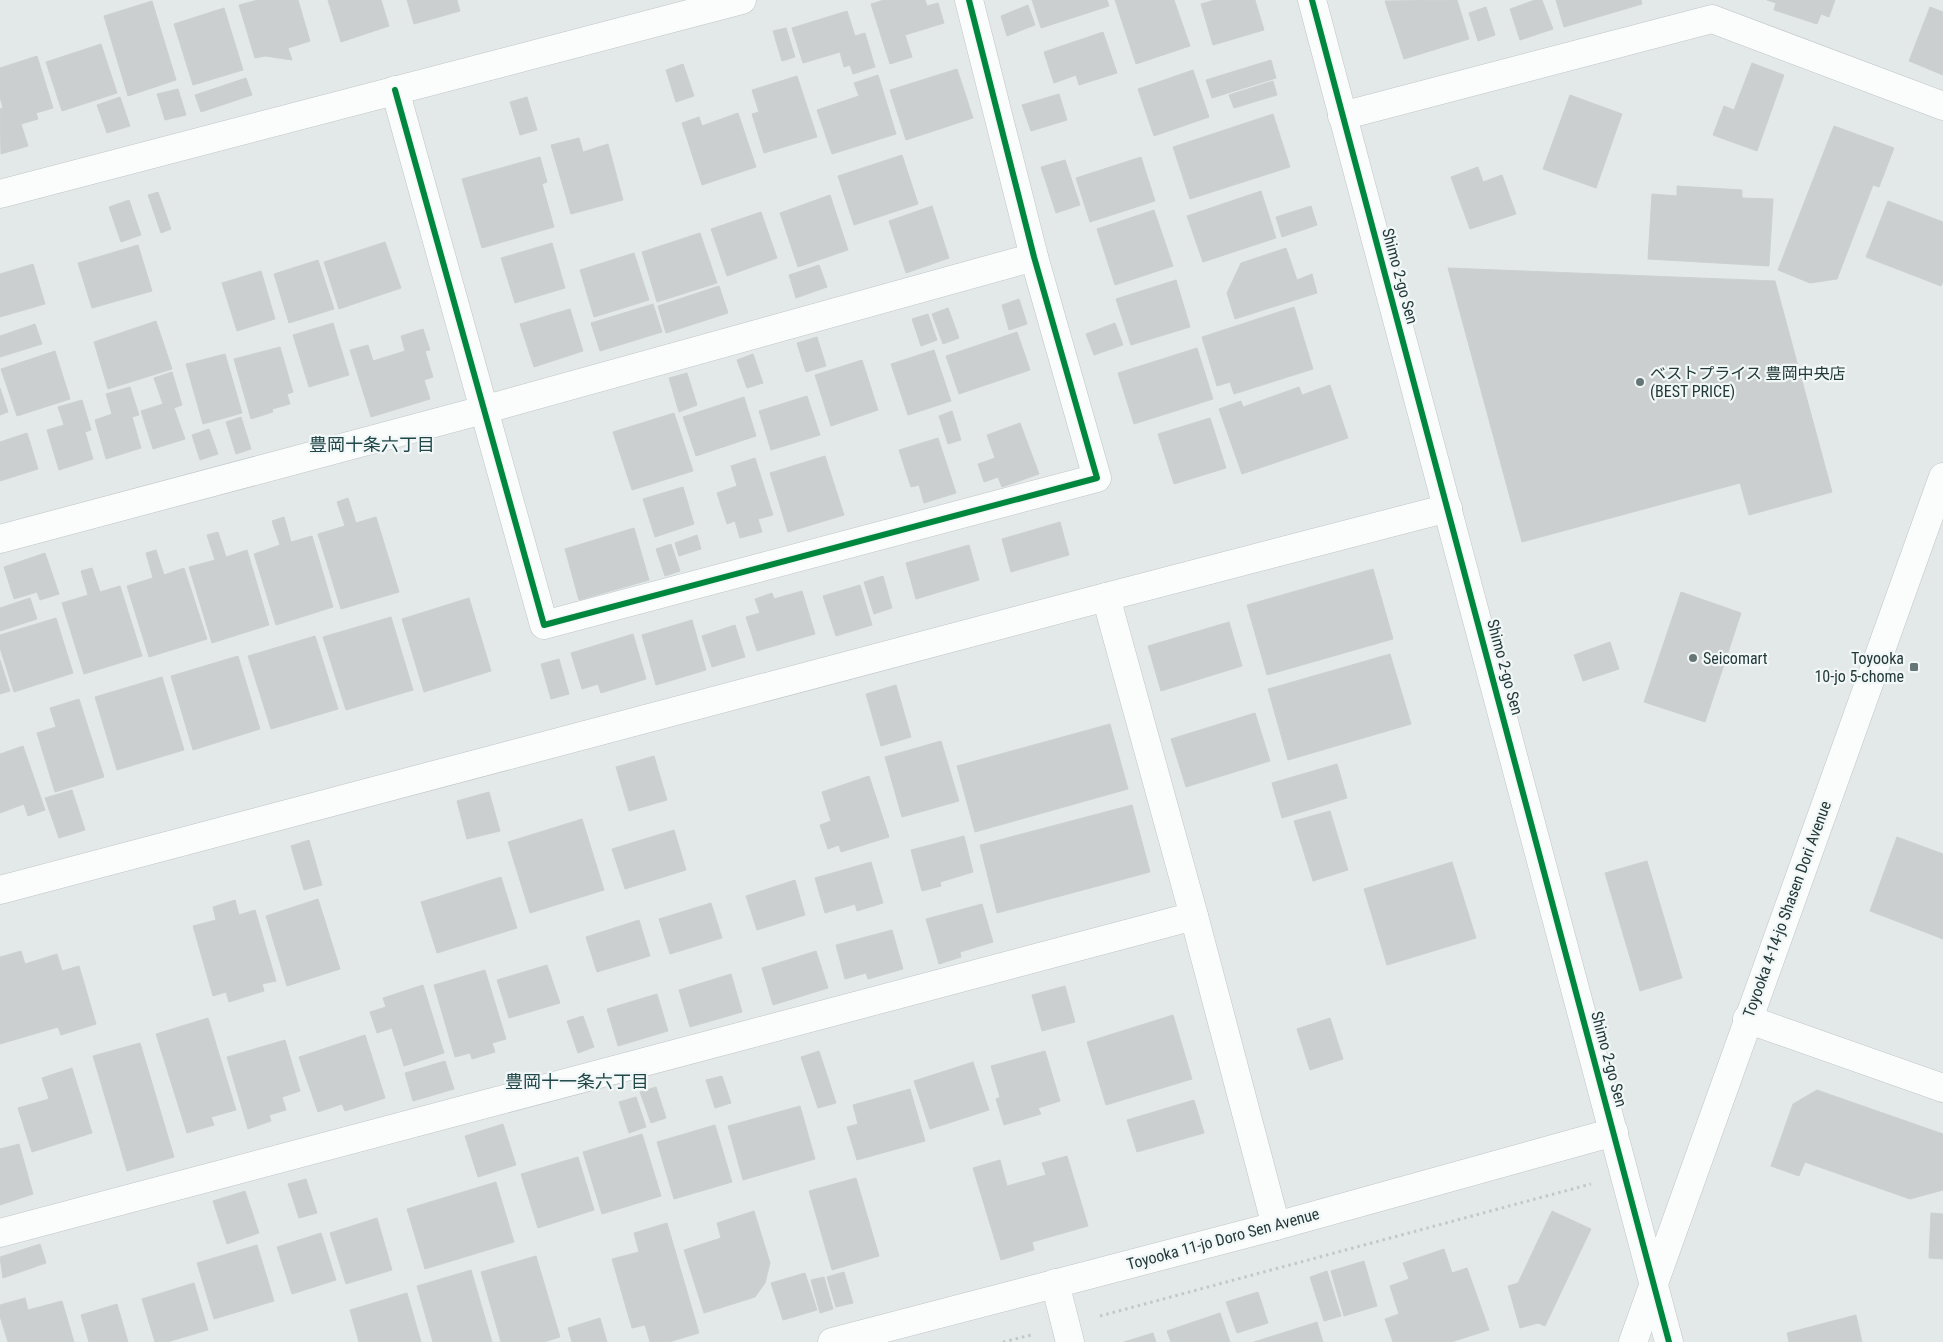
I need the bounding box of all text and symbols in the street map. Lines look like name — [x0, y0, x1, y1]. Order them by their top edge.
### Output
street label: Shimo 2-go Sen — [1378, 226, 1422, 326]
place label: ベストプライス 豊岡中央店 (BEST PRICE) — [1650, 364, 1846, 401]
marker: ベストプライス 豊岡中央店 (BEST PRICE) — [1634, 376, 1646, 388]
district label: 豊岡十条六丁目 — [309, 434, 435, 455]
street label: Shimo 2-go Sen — [1483, 617, 1527, 717]
place label: Seicomart — [1703, 649, 1768, 668]
place label: Toyooka 10-jo 5-chome — [1814, 649, 1904, 686]
marker: Seicomart — [1687, 652, 1699, 664]
marker: Toyooka 10-jo 5-chome — [1908, 661, 1920, 673]
street label: Toyooka 4-14-jo Shasen Dori Avenue — [1739, 798, 1835, 1020]
street label: Shimo 2-go Sen — [1587, 1009, 1631, 1109]
district label: 豊岡十一条六丁目 — [505, 1071, 649, 1092]
street label: Toyooka 11-jo Doro Sen Avenue — [1125, 1204, 1321, 1274]

